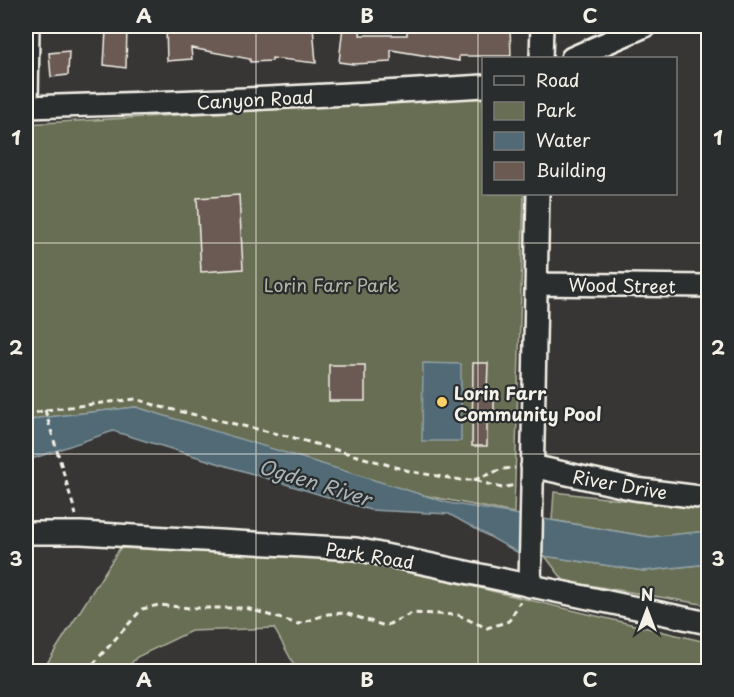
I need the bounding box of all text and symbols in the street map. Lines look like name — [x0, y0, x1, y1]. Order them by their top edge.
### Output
text: A — [136, 0, 152, 30]
text: B — [360, 0, 374, 30]
text: C — [582, 0, 598, 30]
legend — [482, 57, 677, 195]
text: Road — [536, 66, 580, 93]
street label: Canyon Road — [196, 82, 314, 116]
text: Park — [536, 96, 576, 123]
text: 1 — [11, 122, 21, 152]
text: 1 — [713, 122, 723, 152]
text: Water — [536, 126, 591, 153]
text: Building — [536, 156, 606, 183]
park label: Lorin Farr Park — [264, 271, 398, 298]
street label: Wood Street — [568, 271, 676, 299]
text: 2 — [9, 332, 23, 362]
text: 2 — [711, 332, 725, 362]
place label: Lorin Farr Community Pool — [454, 379, 602, 427]
marker: Lorin Farr Community Pool — [435, 395, 449, 409]
water label: Ogden River — [255, 451, 377, 514]
street label: River Drive — [570, 462, 670, 506]
street label: Park Road — [324, 535, 416, 575]
text: 3 — [9, 543, 23, 573]
text: 3 — [711, 543, 725, 573]
north arrow — [617, 580, 677, 640]
text: N — [641, 582, 653, 606]
text: A — [136, 664, 152, 694]
text: B — [360, 664, 374, 694]
text: C — [582, 664, 598, 694]

